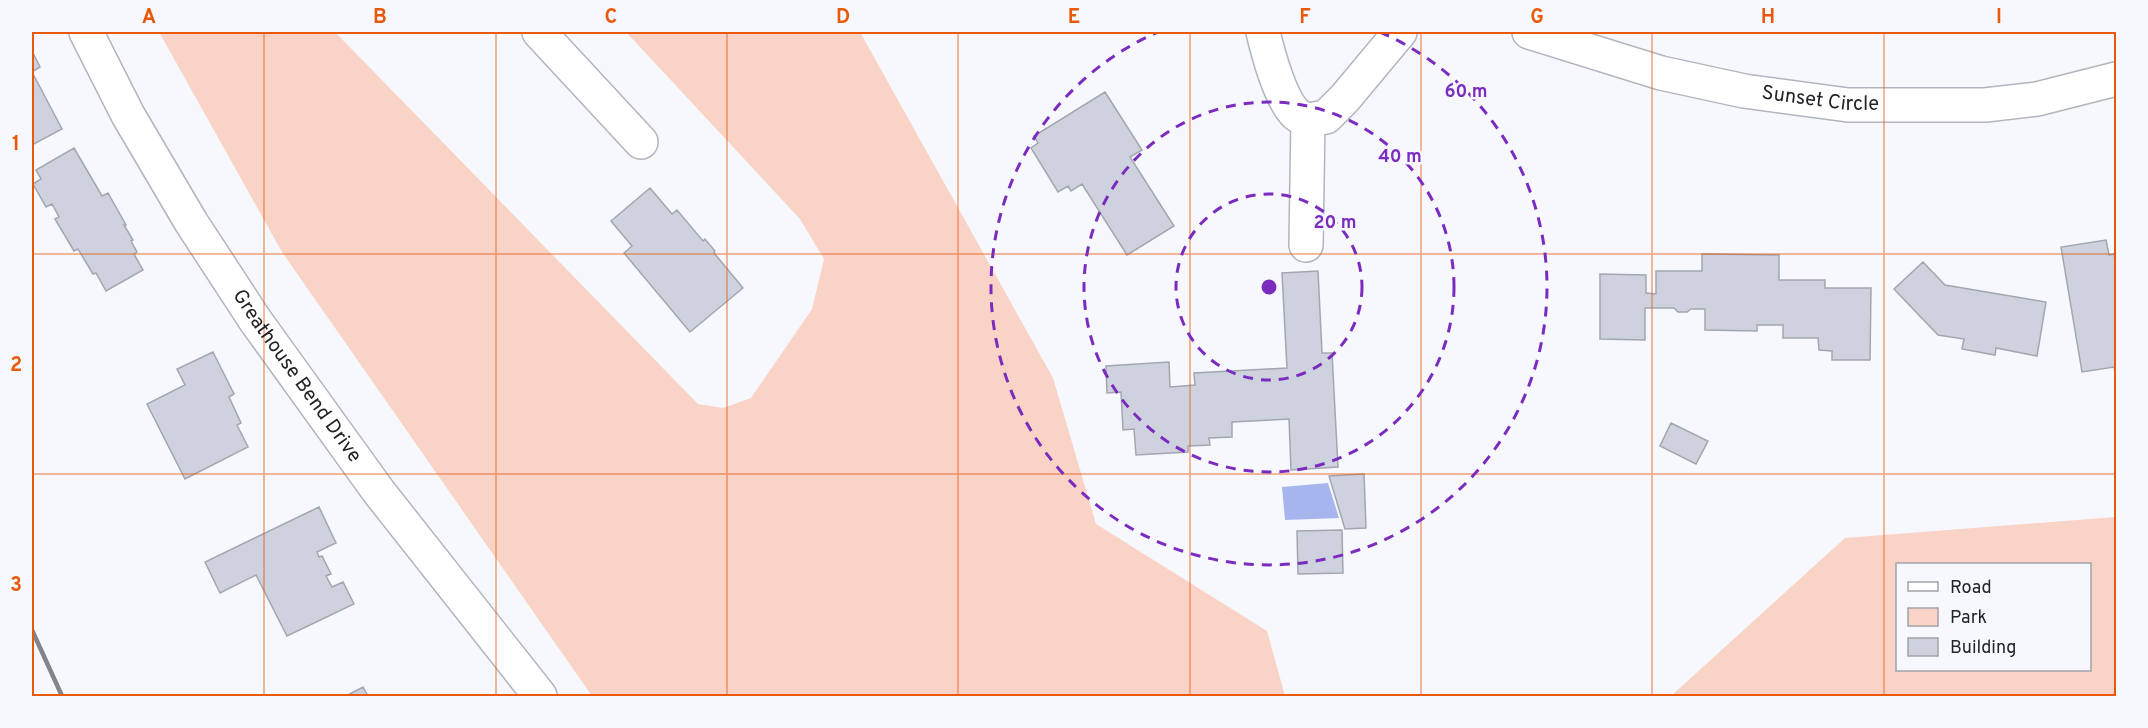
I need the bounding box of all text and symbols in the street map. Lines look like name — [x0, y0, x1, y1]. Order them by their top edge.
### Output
text: A — [142, 5, 156, 31]
text: B — [373, 5, 387, 31]
text: C — [605, 5, 617, 31]
text: D — [836, 5, 850, 31]
text: E — [1068, 5, 1080, 31]
text: F — [1299, 5, 1311, 31]
text: G — [1530, 5, 1544, 31]
text: H — [1761, 5, 1775, 31]
text: I — [1996, 5, 2002, 31]
street label: Sunset Circle — [1760, 80, 1879, 118]
text: 60 m — [1444, 81, 1488, 104]
text: 1 — [12, 132, 20, 158]
text: 40 m — [1378, 146, 1422, 169]
text: 20 m — [1313, 212, 1357, 235]
centre of rings — [1259, 277, 1279, 297]
street label: Greathouse Bend Drive — [226, 285, 367, 468]
text: 2 — [10, 353, 22, 379]
legend — [1896, 563, 2091, 671]
text: 3 — [10, 573, 22, 599]
text: Road — [1950, 577, 1992, 600]
text: Park — [1950, 607, 1987, 630]
text: Building — [1950, 637, 2016, 660]

